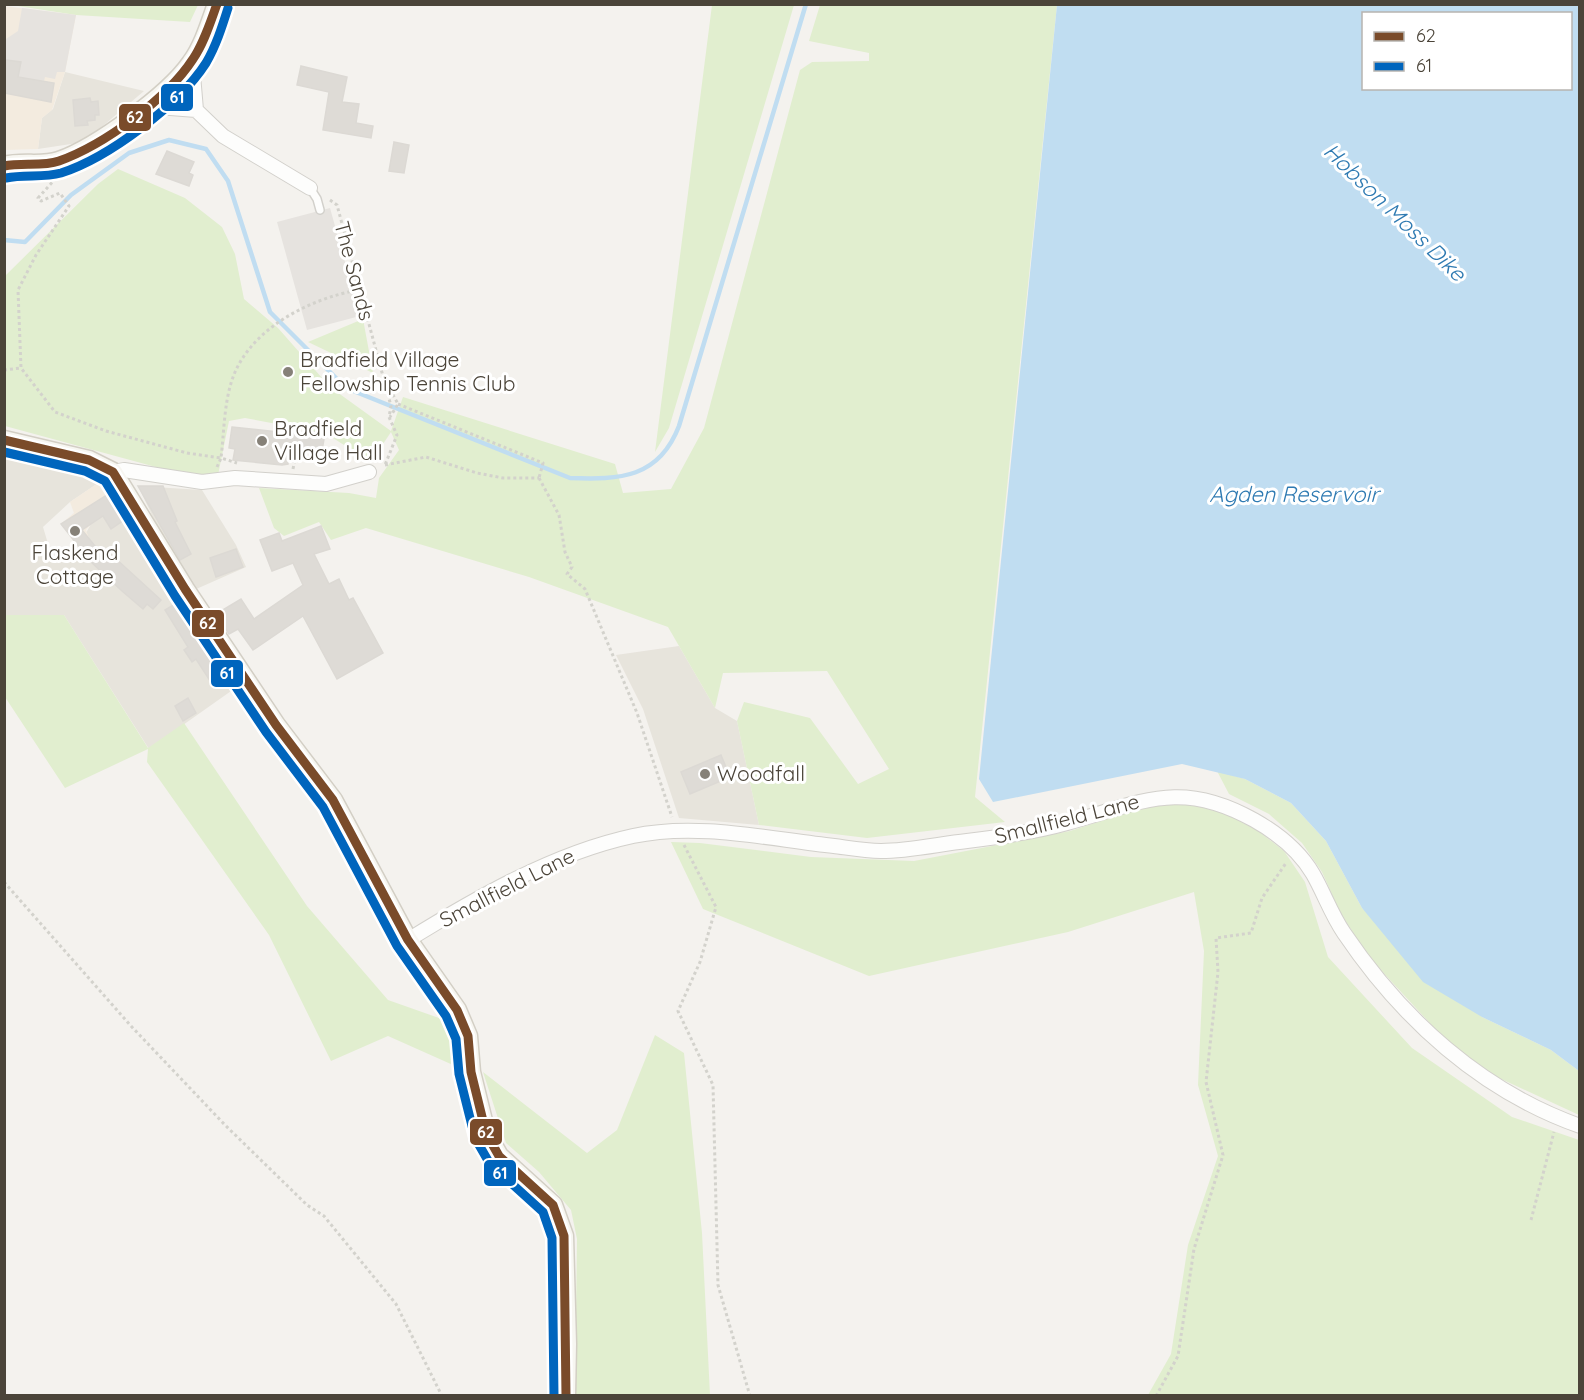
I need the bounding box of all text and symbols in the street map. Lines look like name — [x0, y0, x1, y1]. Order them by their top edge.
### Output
legend — [1362, 12, 1572, 90]
text: 62 — [1416, 24, 1436, 47]
text: 61 — [1416, 54, 1432, 77]
line badge: 61 — [160, 83, 194, 112]
text: 61 — [170, 87, 184, 107]
line badge: 62 — [118, 103, 152, 132]
text: 62 — [126, 107, 144, 127]
water label: Hobson Moss Dike — [1318, 137, 1473, 288]
street label: The Sands — [329, 218, 381, 323]
place label: Bradfield Village Fellowship Tennis Club — [300, 346, 515, 396]
marker: Bradfield Village Fellowship Tennis Club — [281, 365, 295, 379]
place label: Bradfield Village Hall — [274, 415, 383, 465]
marker: Bradfield Village Hall — [255, 434, 269, 448]
water label: Agden Reservoir — [1209, 480, 1381, 508]
marker: Flaskend Cottage — [68, 524, 82, 538]
place label: Flaskend Cottage — [32, 539, 118, 589]
line badge: 62 — [191, 609, 225, 638]
text: 62 — [199, 613, 217, 633]
line badge: 61 — [210, 659, 244, 688]
text: 61 — [220, 663, 234, 683]
place label: Woodfall — [717, 760, 805, 786]
marker: Woodfall — [698, 767, 712, 781]
street label: Smallfield Lane — [992, 787, 1142, 849]
street label: Smallfield Lane — [435, 842, 578, 932]
line badge: 62 — [469, 1118, 503, 1146]
text: 62 — [477, 1122, 495, 1142]
line badge: 61 — [483, 1159, 517, 1187]
text: 61 — [493, 1163, 507, 1183]

